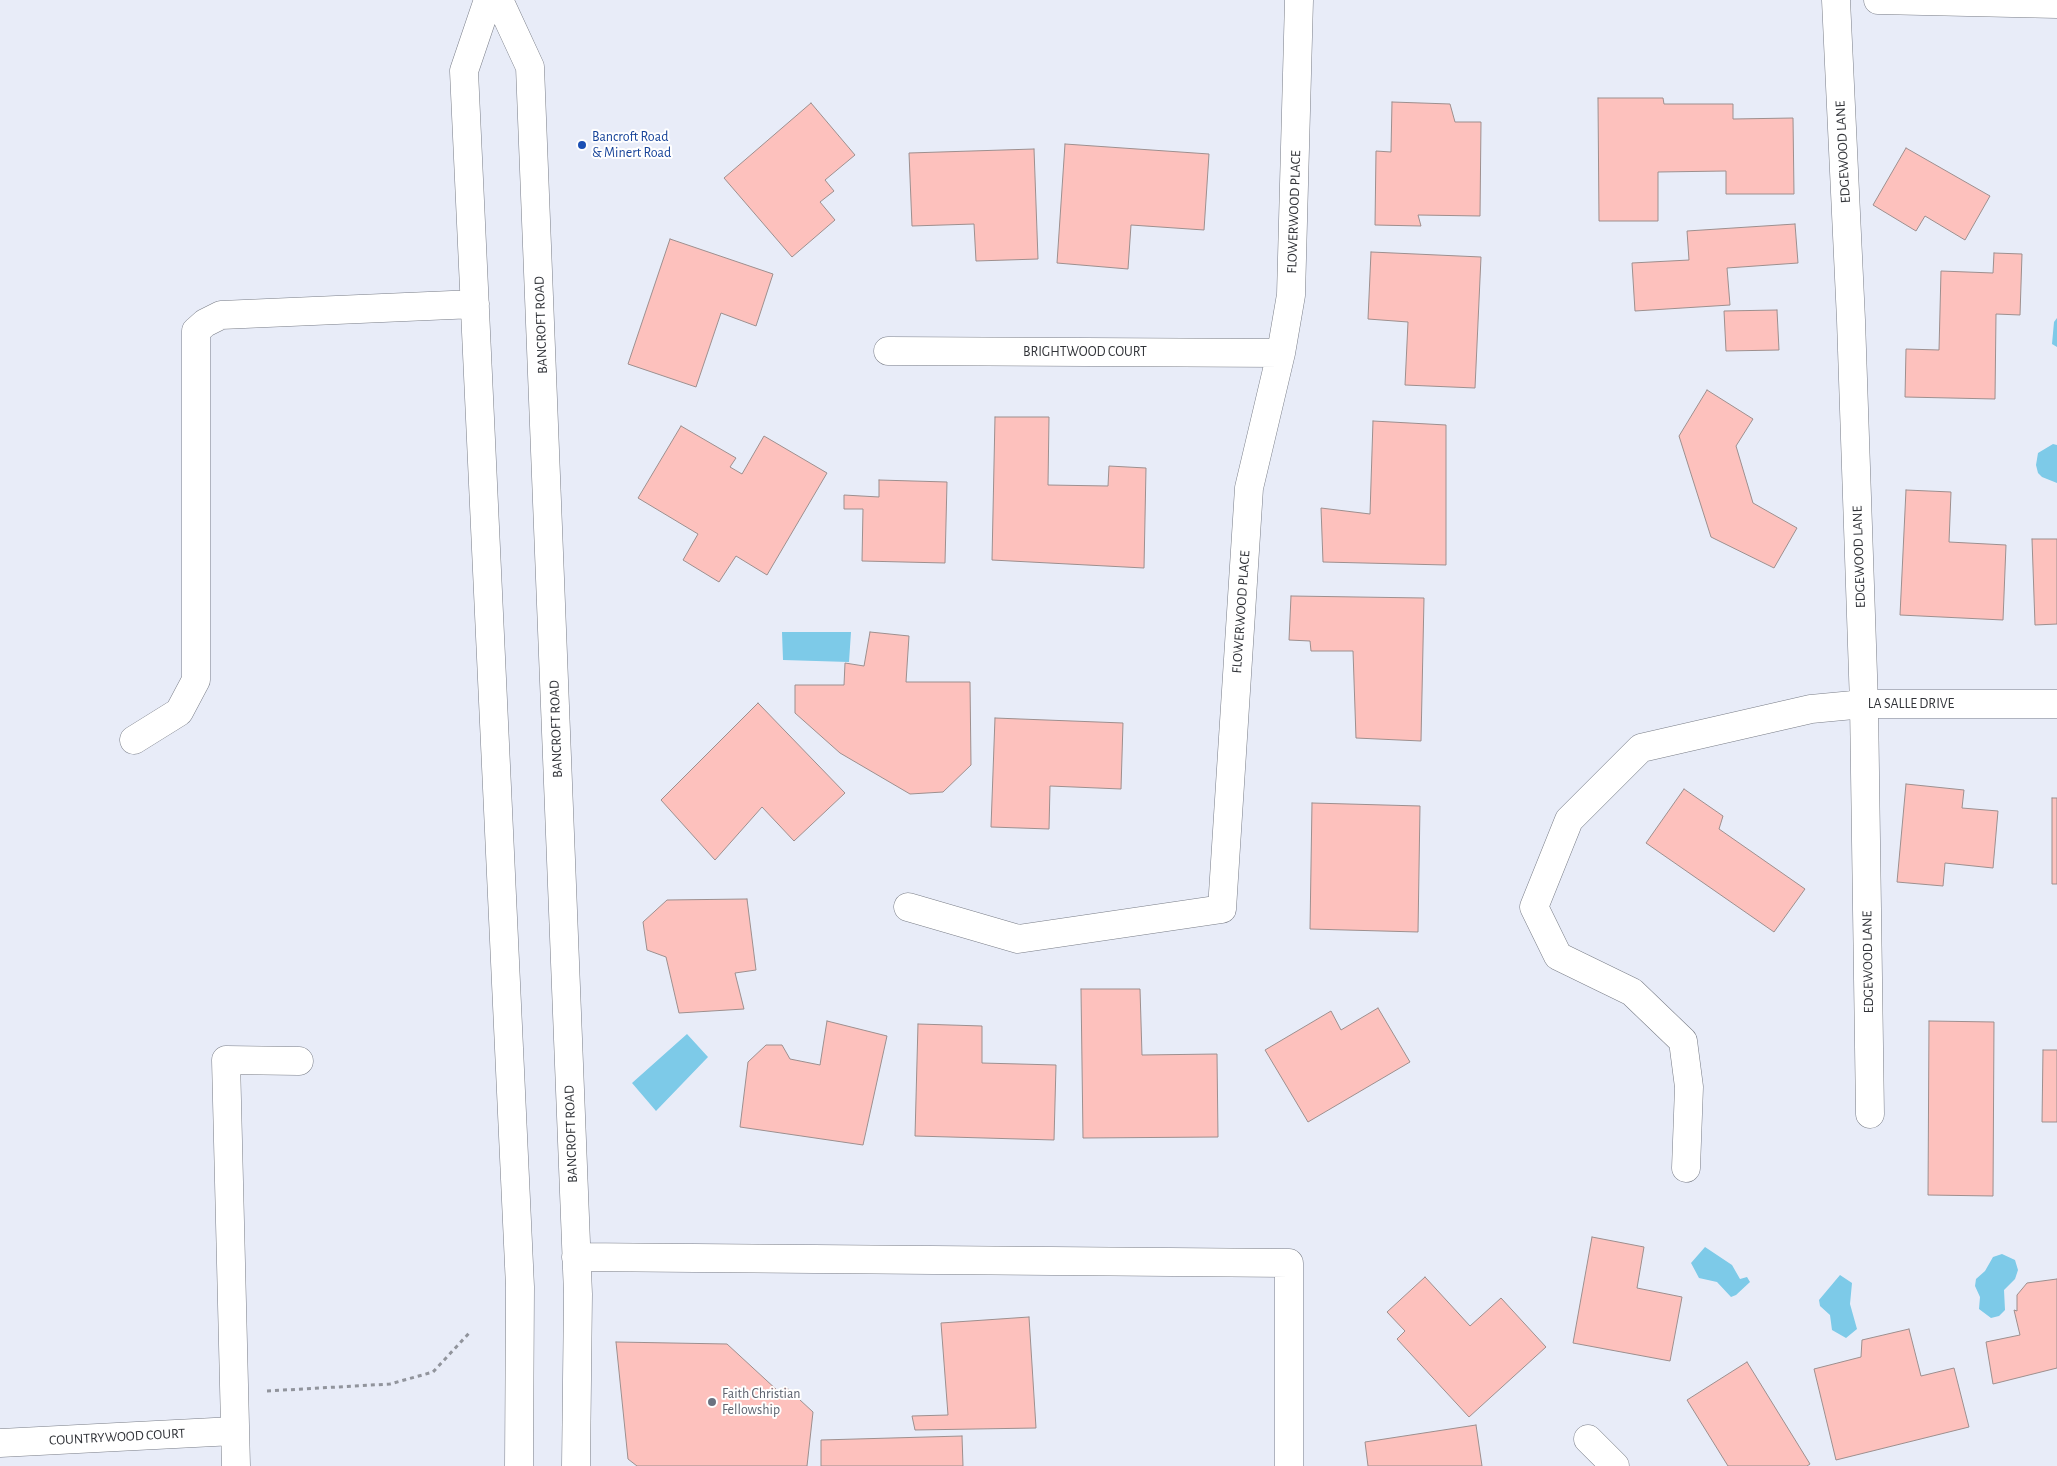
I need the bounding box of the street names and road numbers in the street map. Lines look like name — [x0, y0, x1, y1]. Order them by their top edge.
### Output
street label: EDGEWOOD LANE — [1832, 100, 1854, 204]
street label: FLOWERWOOD PLACE — [1283, 150, 1305, 274]
street label: BANCROFT ROAD — [531, 276, 551, 374]
street label: BRIGHTWOOD COURT — [1023, 344, 1147, 360]
street label: EDGEWOOD LANE — [1849, 505, 1869, 609]
street label: FLOWERWOOD PLACE — [1228, 550, 1254, 674]
street label: BANCROFT ROAD — [546, 680, 566, 778]
street label: LA SALLE DRIVE — [1868, 696, 1954, 712]
street label: EDGEWOOD LANE — [1859, 911, 1877, 1013]
street label: BANCROFT ROAD — [561, 1085, 581, 1183]
street label: COUNTRYWOOD COURT — [48, 1425, 186, 1449]

